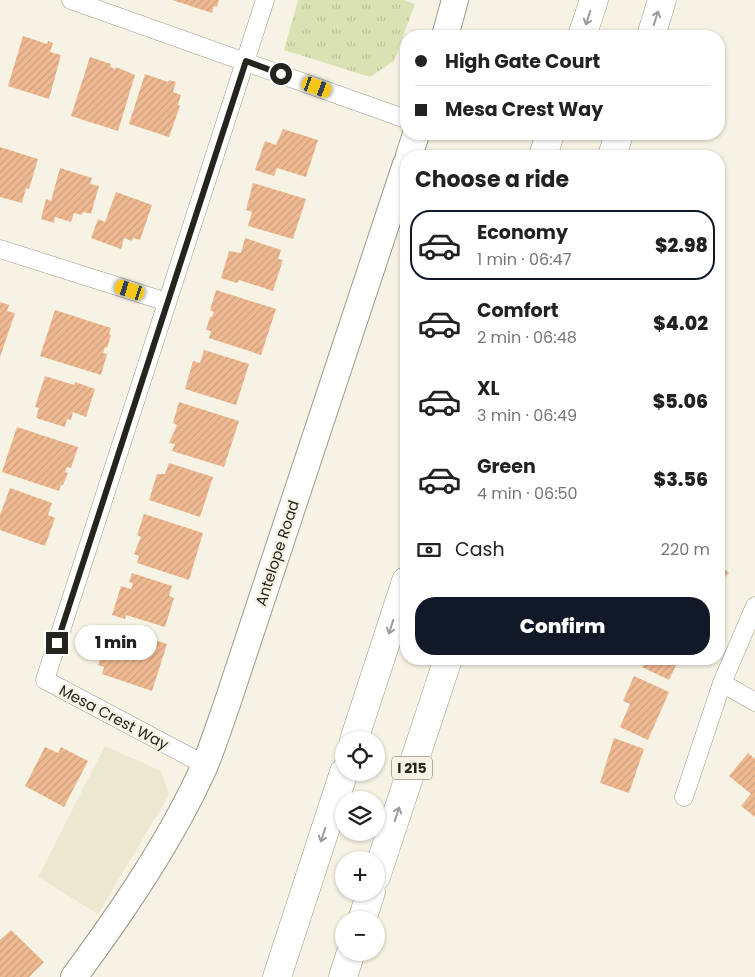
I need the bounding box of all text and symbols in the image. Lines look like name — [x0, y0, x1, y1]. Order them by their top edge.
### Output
one-way arrow — [583, 10, 592, 25]
one-way arrow — [652, 10, 662, 26]
text: High Gate Court — [445, 48, 600, 75]
route start — [270, 63, 292, 85]
car — [300, 75, 333, 99]
text: Mesa Crest Way — [445, 96, 603, 123]
text: Choose a ride — [415, 164, 569, 195]
text: Economy — [477, 219, 568, 246]
icon: car — [417, 223, 462, 268]
text: $2.98 — [655, 232, 708, 259]
text: 1 min · 06:47 — [477, 248, 571, 271]
car — [113, 278, 146, 302]
text: Comfort — [477, 297, 559, 324]
icon: car — [417, 301, 462, 346]
text: $4.02 — [653, 310, 708, 337]
text: 2 min · 06:48 — [477, 326, 577, 349]
text: XL — [477, 375, 500, 402]
icon: car — [417, 379, 462, 424]
text: $5.06 — [653, 388, 708, 415]
text: 3 min · 06:49 — [477, 404, 577, 427]
text: Green — [477, 453, 536, 480]
icon: car — [417, 457, 462, 502]
text: $3.56 — [654, 466, 708, 493]
text: 4 min · 06:50 — [477, 482, 578, 505]
street label: Antelope Road — [250, 497, 304, 609]
icon: cash — [415, 536, 443, 564]
text: Cash — [455, 536, 505, 563]
text: 220 m — [661, 538, 710, 561]
button: Confirm — [415, 597, 710, 655]
one-way arrow — [386, 619, 396, 635]
callout: 1 min — [74, 626, 157, 660]
text: 1 min — [95, 631, 137, 654]
route end — [46, 632, 68, 654]
street label: Mesa Crest Way — [56, 679, 173, 755]
map controls — [335, 731, 385, 961]
button: locate — [335, 731, 385, 781]
road number: I 215 — [392, 756, 432, 780]
button: layers — [335, 791, 385, 841]
one-way arrow — [393, 807, 402, 822]
one-way arrow — [318, 827, 327, 843]
button: + — [335, 851, 385, 901]
button: − — [335, 911, 385, 961]

